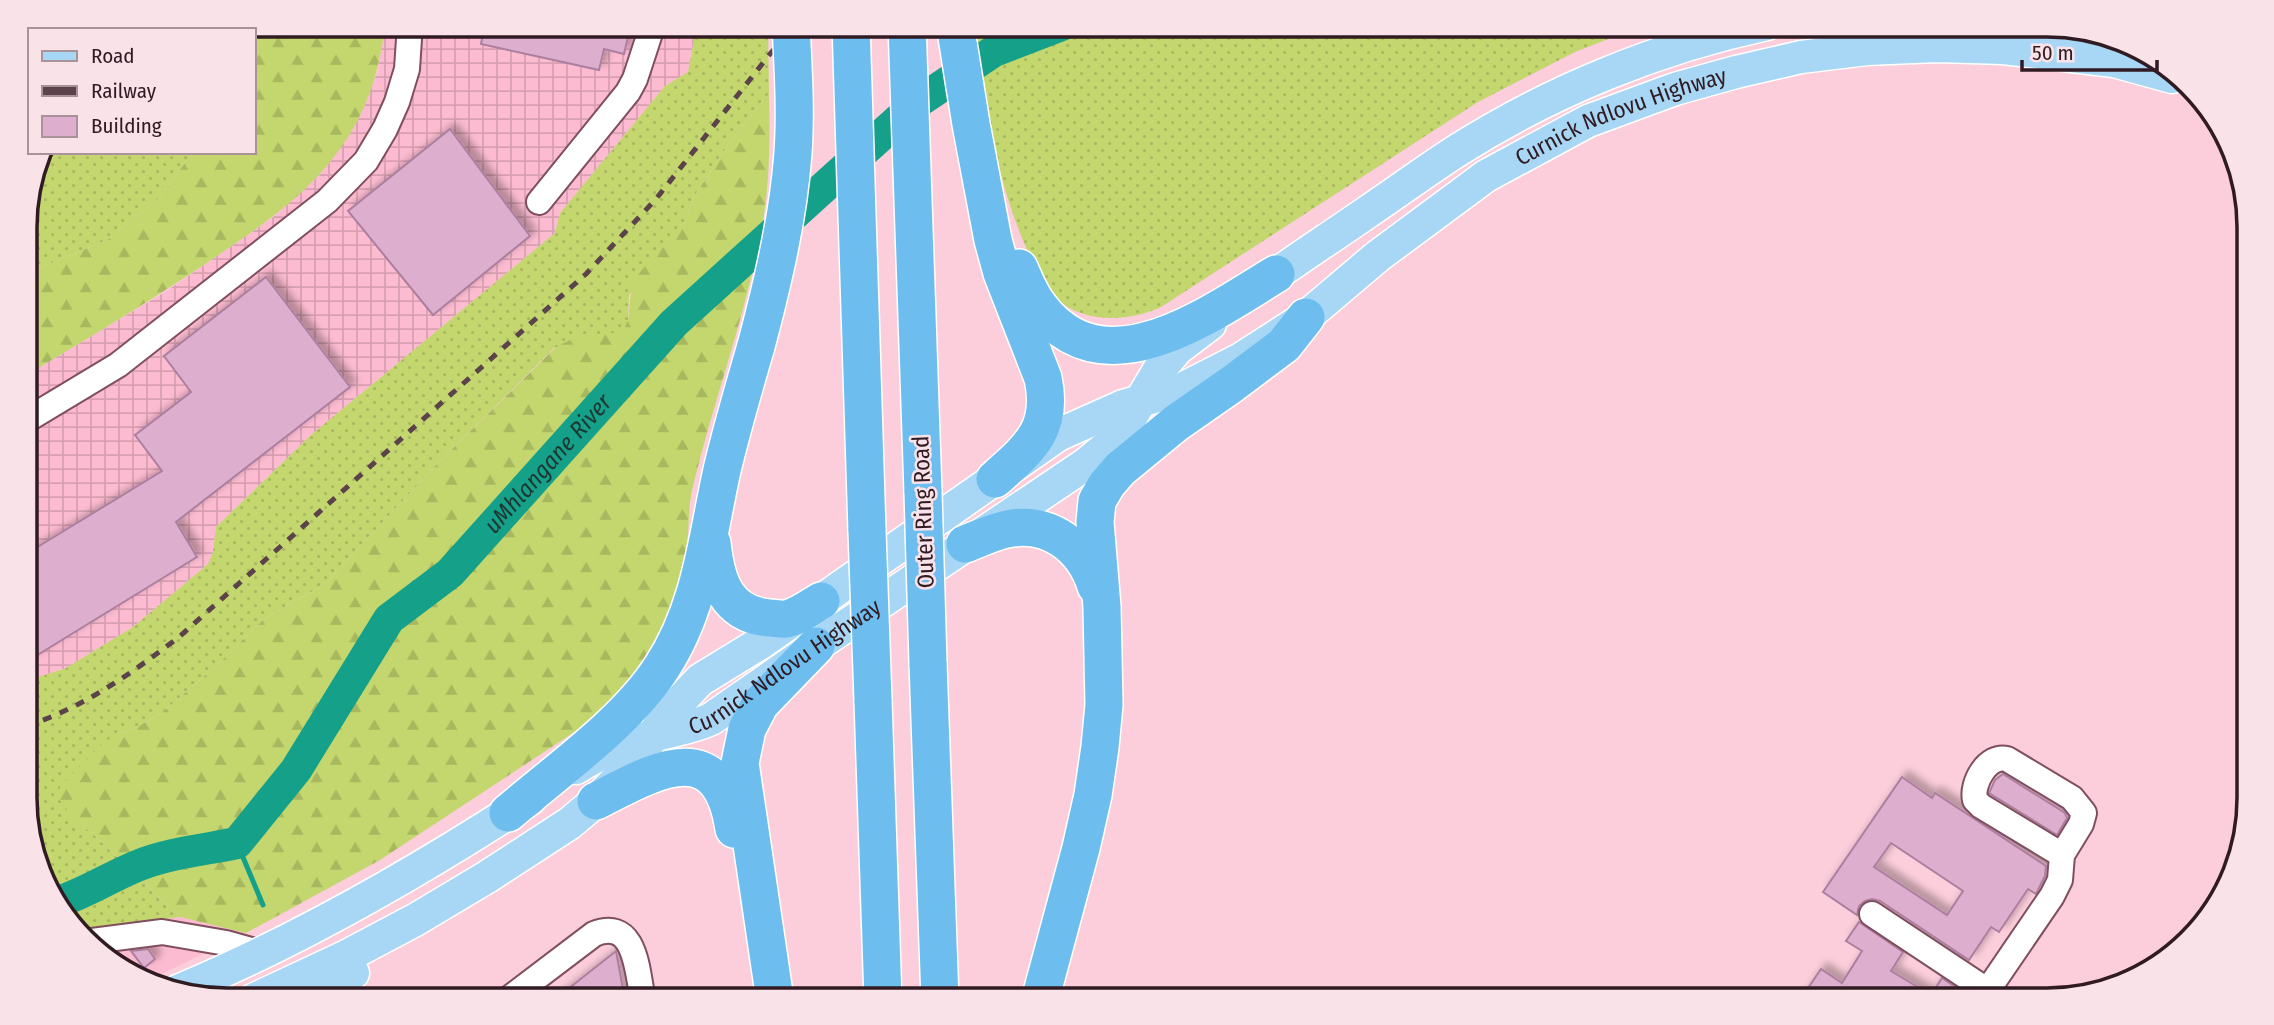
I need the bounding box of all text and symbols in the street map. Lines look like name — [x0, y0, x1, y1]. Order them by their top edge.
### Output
legend — [28, 28, 256, 154]
scale bar — [2022, 28, 2157, 72]
text: 50 m — [2032, 40, 2074, 66]
text: Road — [91, 43, 135, 69]
street label: Curnick Ndlovu Highway — [1510, 61, 1730, 172]
text: Railway — [91, 78, 157, 104]
text: Building — [91, 113, 162, 139]
water label: uMhlangane River — [478, 388, 618, 539]
street label: Outer Ring Road — [906, 435, 940, 589]
street label: Curnick Ndlovu Highway — [685, 592, 886, 740]

